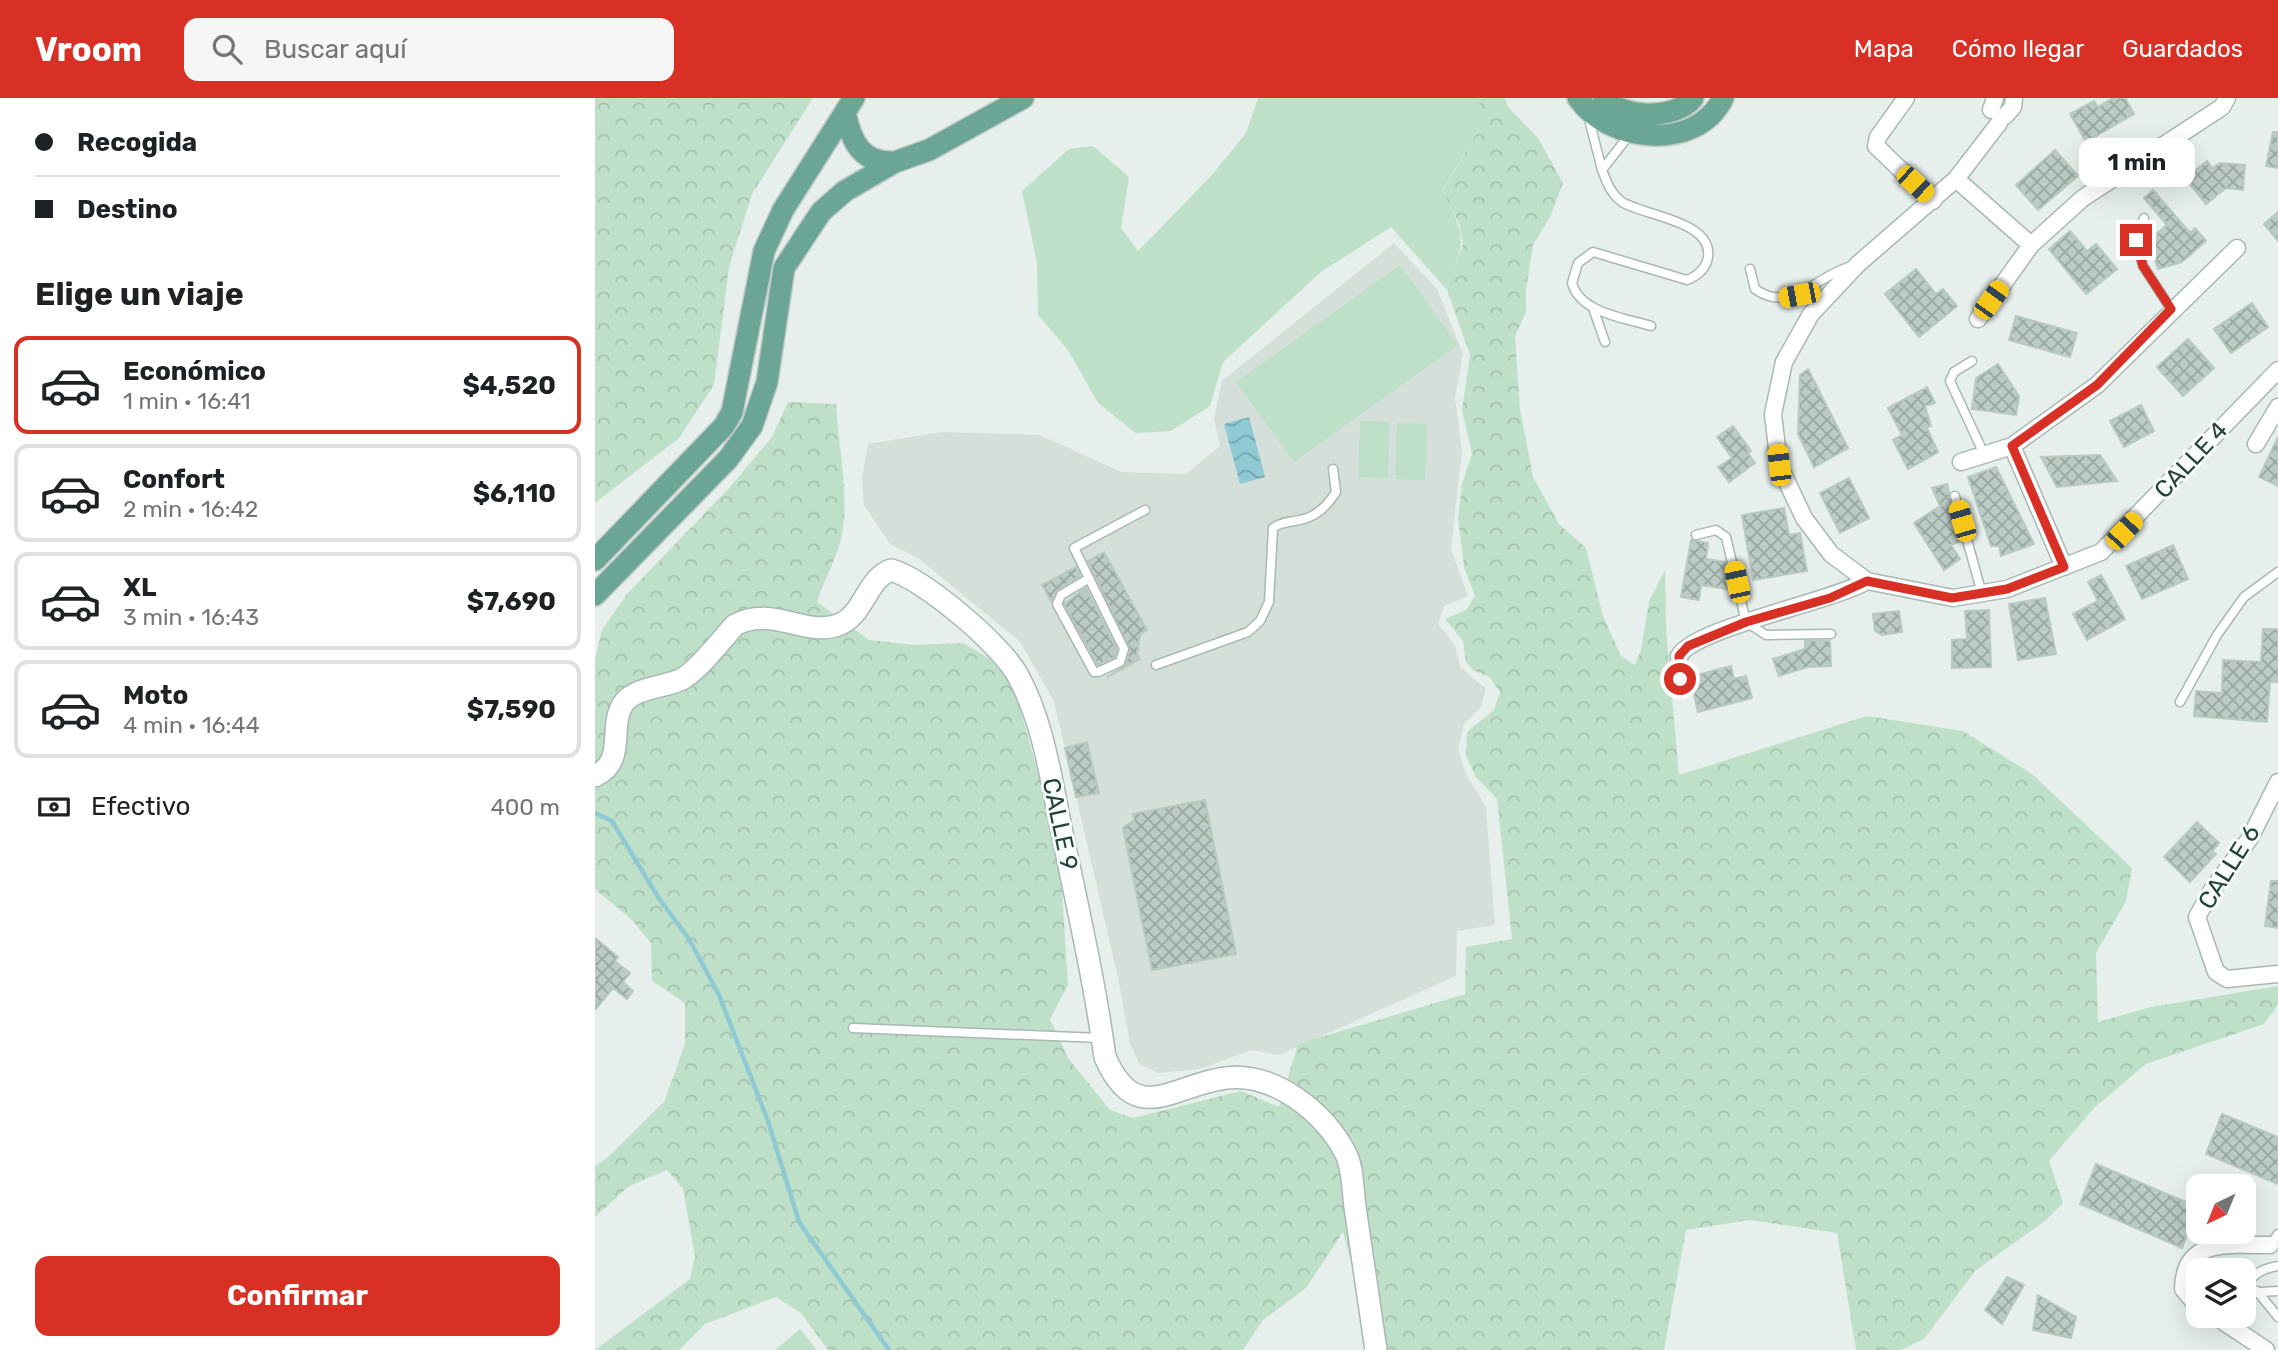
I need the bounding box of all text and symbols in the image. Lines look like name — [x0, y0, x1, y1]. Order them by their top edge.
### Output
search box — [184, 18, 674, 81]
text: Vroom — [35, 30, 142, 69]
icon: search — [208, 30, 246, 68]
text: Buscar aquí — [264, 34, 407, 65]
text: Mapa — [1854, 35, 1914, 63]
text: Cómo llegar — [1952, 35, 2084, 63]
text: Guardados — [2122, 35, 2243, 63]
text: Recogida — [77, 127, 197, 158]
callout: 1 min — [2078, 138, 2194, 188]
text: 1 min — [2108, 148, 2166, 176]
car — [1893, 162, 1938, 206]
text: Destino — [77, 194, 178, 225]
route end — [2120, 224, 2152, 256]
text: Elige un viaje — [35, 275, 244, 313]
car — [1971, 277, 2012, 323]
car — [1777, 281, 1822, 309]
icon: car — [39, 354, 102, 417]
text: Económico — [123, 356, 266, 387]
text: $4,520 — [462, 370, 556, 401]
text: 1 min · 16:41 — [123, 387, 251, 415]
street label: CALLE 4 — [2149, 416, 2233, 504]
car — [1767, 443, 1792, 487]
icon: car — [39, 462, 102, 525]
text: Confort — [123, 464, 225, 495]
text: $6,110 — [473, 478, 556, 509]
text: 2 min · 16:42 — [123, 495, 258, 523]
car — [1947, 498, 1978, 544]
car — [2102, 508, 2147, 554]
car — [1723, 559, 1752, 605]
icon: car — [39, 570, 102, 633]
text: XL — [123, 572, 156, 603]
text: $7,690 — [467, 586, 556, 617]
text: 3 min · 16:43 — [123, 603, 259, 631]
route start — [1664, 663, 1696, 695]
icon: car — [39, 678, 102, 741]
text: Moto — [123, 680, 188, 711]
text: $7,590 — [467, 694, 556, 725]
text: 4 min · 16:44 — [123, 711, 260, 739]
street label: CALLE 9 — [1037, 775, 1083, 873]
icon: cash — [35, 788, 73, 826]
text: Efectivo — [91, 791, 190, 822]
text: 400 m — [490, 793, 560, 821]
street label: CALLE 6 — [2192, 820, 2266, 914]
north arrow — [2186, 1174, 2256, 1244]
map controls — [2186, 1174, 2256, 1328]
button: Confirmar — [35, 1256, 560, 1336]
button: layers — [2186, 1258, 2256, 1328]

